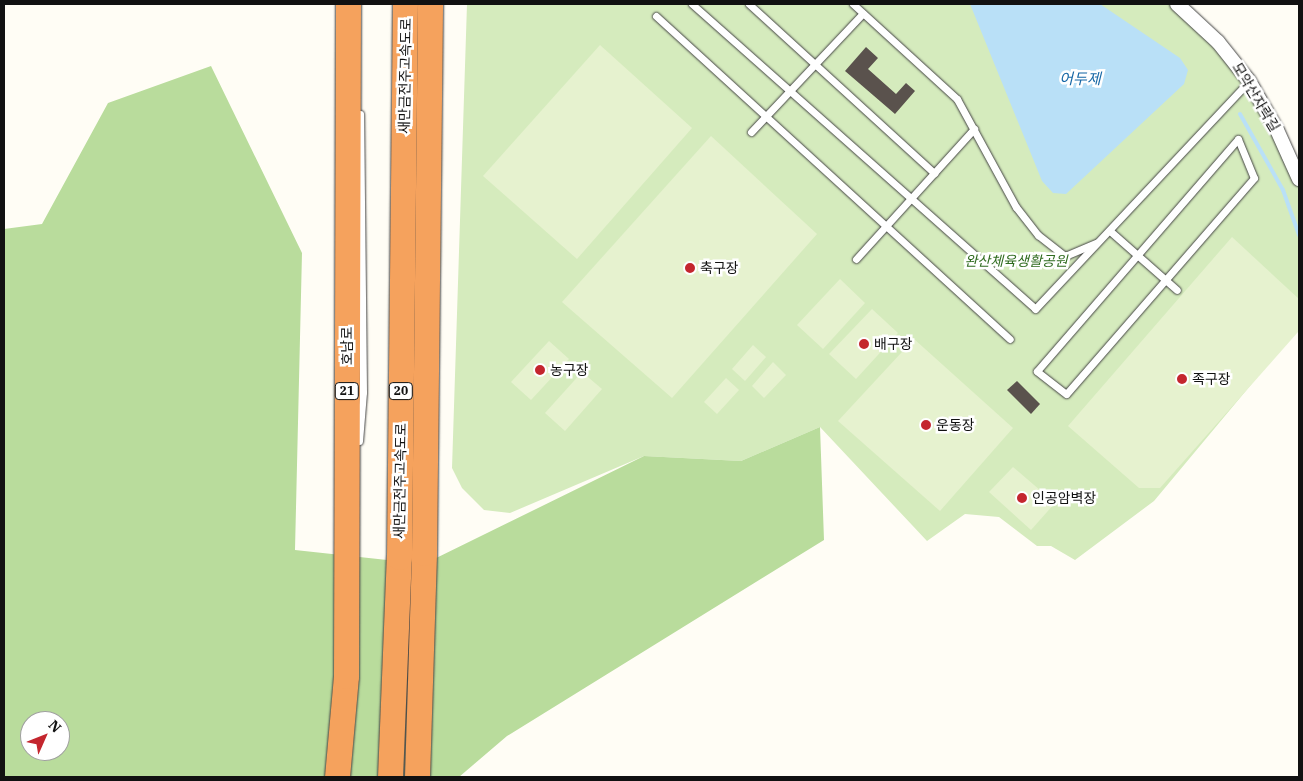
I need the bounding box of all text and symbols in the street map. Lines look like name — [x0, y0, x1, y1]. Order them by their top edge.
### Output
street label: 새만금전주고속도로 — [396, 18, 414, 134]
street label: 모악산자락길 — [1229, 60, 1283, 134]
water label: 어두제 — [1059, 70, 1101, 88]
park label: 완산체육생활공원 — [964, 253, 1068, 269]
place label: 축구장 — [700, 260, 739, 276]
marker: 축구장 — [684, 262, 696, 274]
street label: 호남로 — [339, 327, 355, 365]
place label: 배구장 — [874, 336, 913, 352]
marker: 배구장 — [858, 338, 870, 350]
place label: 농구장 — [550, 362, 589, 378]
marker: 농구장 — [534, 364, 546, 376]
place label: 족구장 — [1192, 371, 1231, 387]
marker: 족구장 — [1176, 373, 1188, 385]
road number: 21 — [334, 382, 360, 401]
road number: 20 — [388, 382, 414, 401]
place label: 운동장 — [936, 417, 975, 433]
marker: 운동장 — [920, 419, 932, 431]
street label: 새만금전주고속도로 — [391, 423, 409, 539]
place label: 인공암벽장 — [1032, 490, 1096, 506]
marker: 인공암벽장 — [1016, 492, 1028, 504]
north arrow — [20, 711, 70, 761]
text: N — [45, 716, 65, 737]

